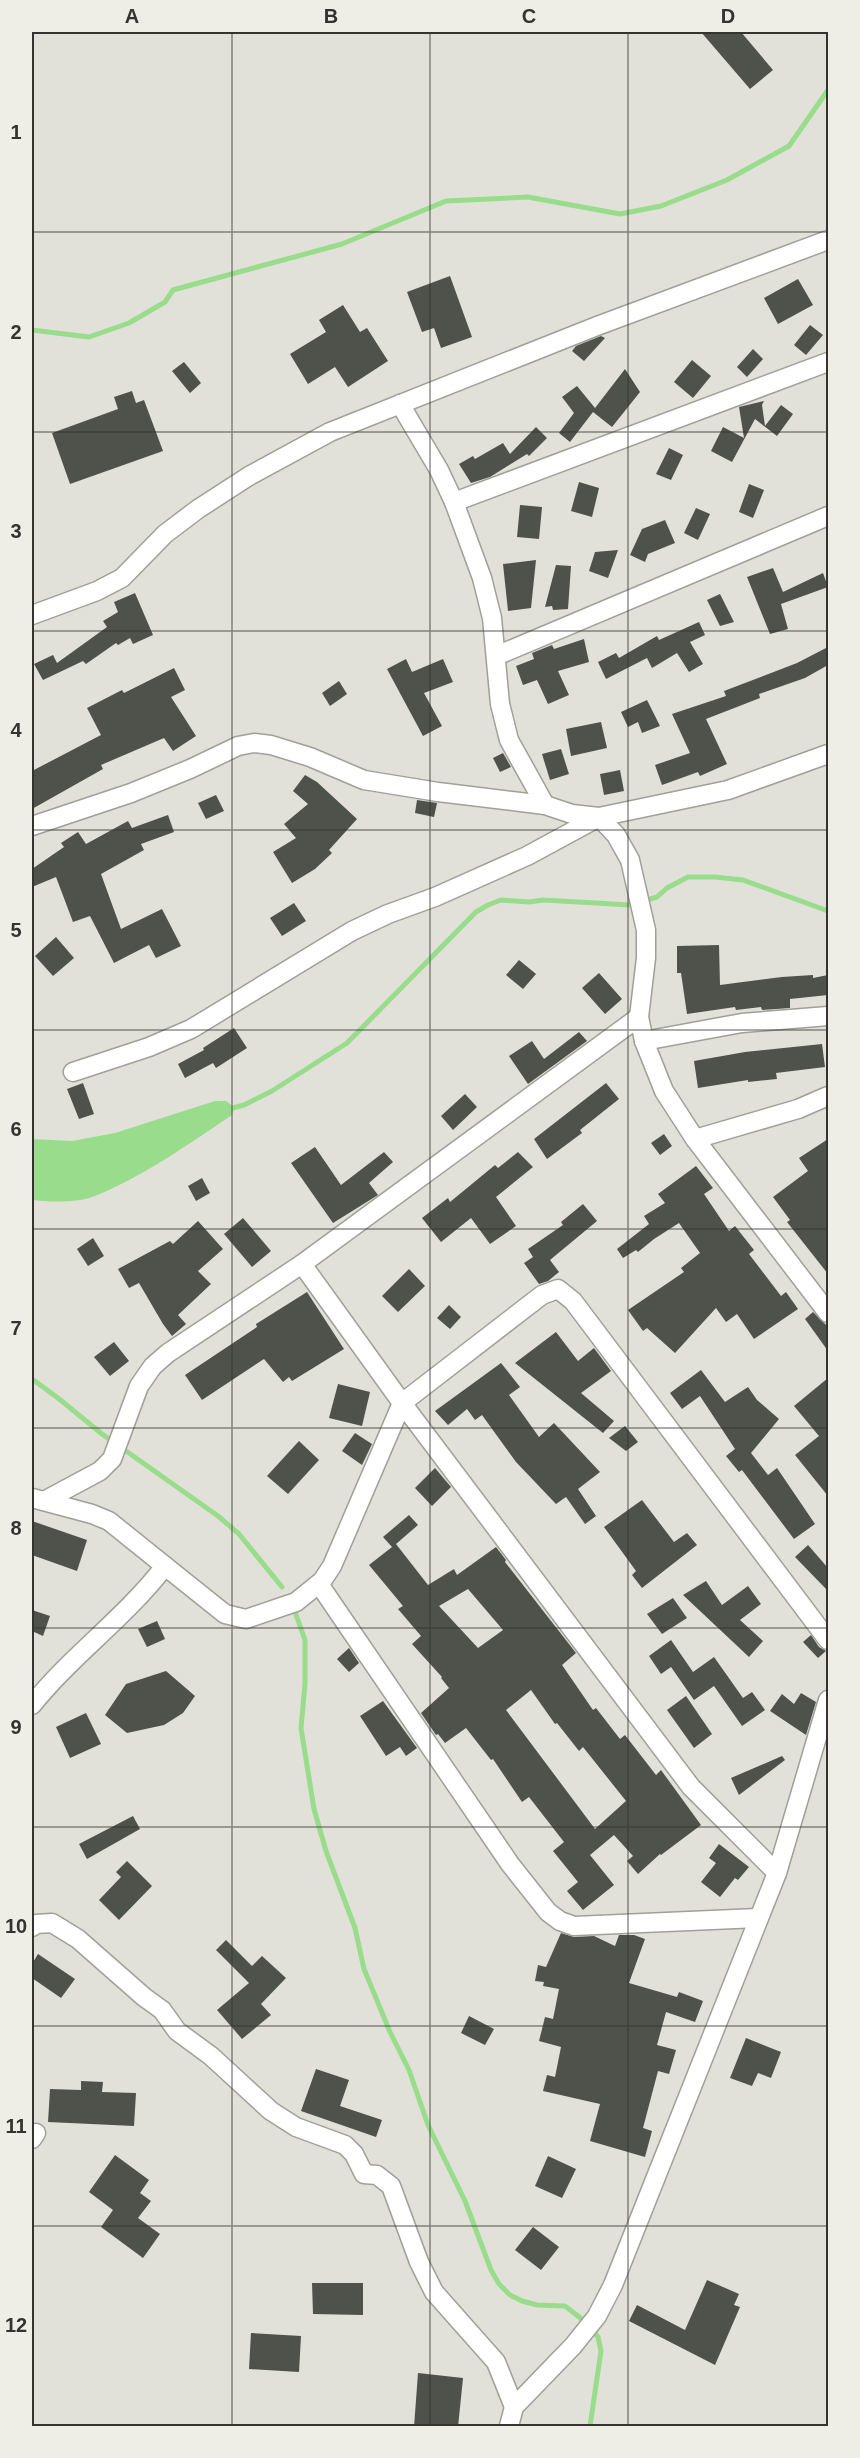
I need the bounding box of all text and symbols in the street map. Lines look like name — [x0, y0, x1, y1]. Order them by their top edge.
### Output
text: A — [125, 5, 139, 27]
text: B — [324, 5, 338, 27]
text: C — [522, 5, 536, 27]
text: D — [721, 5, 735, 27]
text: 1 — [10, 121, 22, 143]
text: 2 — [10, 321, 22, 343]
text: 3 — [10, 520, 22, 542]
text: 4 — [10, 719, 22, 741]
text: 5 — [10, 919, 22, 941]
text: 6 — [10, 1118, 22, 1140]
text: 7 — [10, 1317, 22, 1339]
text: 8 — [10, 1517, 22, 1539]
text: 9 — [10, 1716, 22, 1738]
text: 10 — [5, 1915, 27, 1937]
text: 11 — [5, 2115, 27, 2137]
text: 12 — [5, 2314, 27, 2336]

